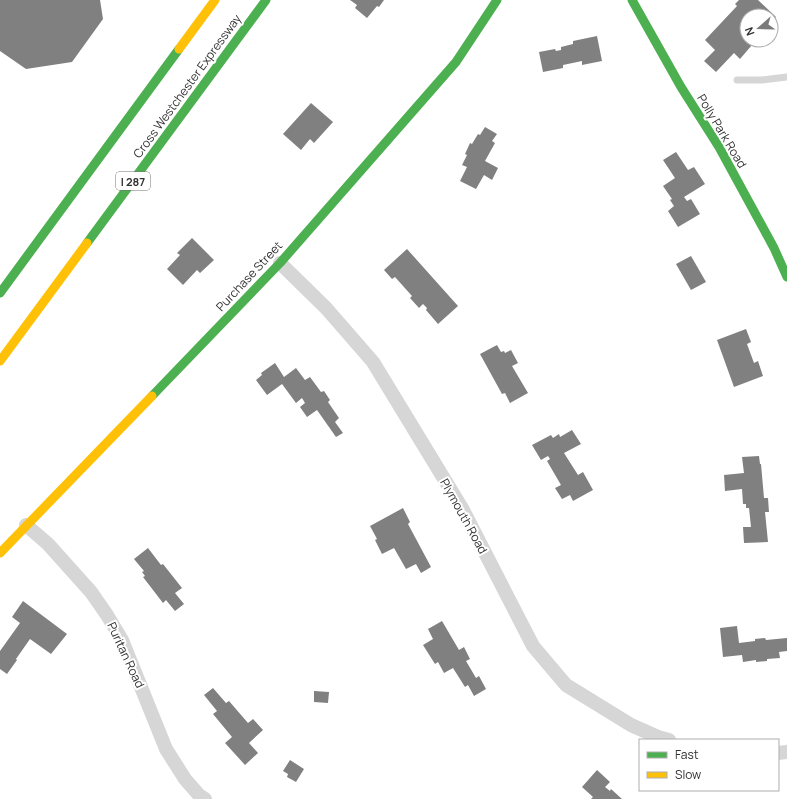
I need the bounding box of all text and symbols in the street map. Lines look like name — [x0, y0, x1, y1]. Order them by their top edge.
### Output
north arrow — [739, 8, 779, 48]
street label: Cross Westchester Expressway — [129, 10, 245, 161]
text: N — [741, 25, 758, 38]
street label: Polly Park Road — [693, 91, 751, 171]
road number: I 287 — [116, 172, 150, 190]
street label: Purchase Street — [212, 237, 286, 315]
street label: Plymouth Road — [436, 475, 492, 557]
street label: Puritan Road — [103, 619, 149, 691]
legend — [639, 739, 779, 791]
text: Fast — [675, 746, 699, 763]
text: Slow — [675, 766, 701, 783]

